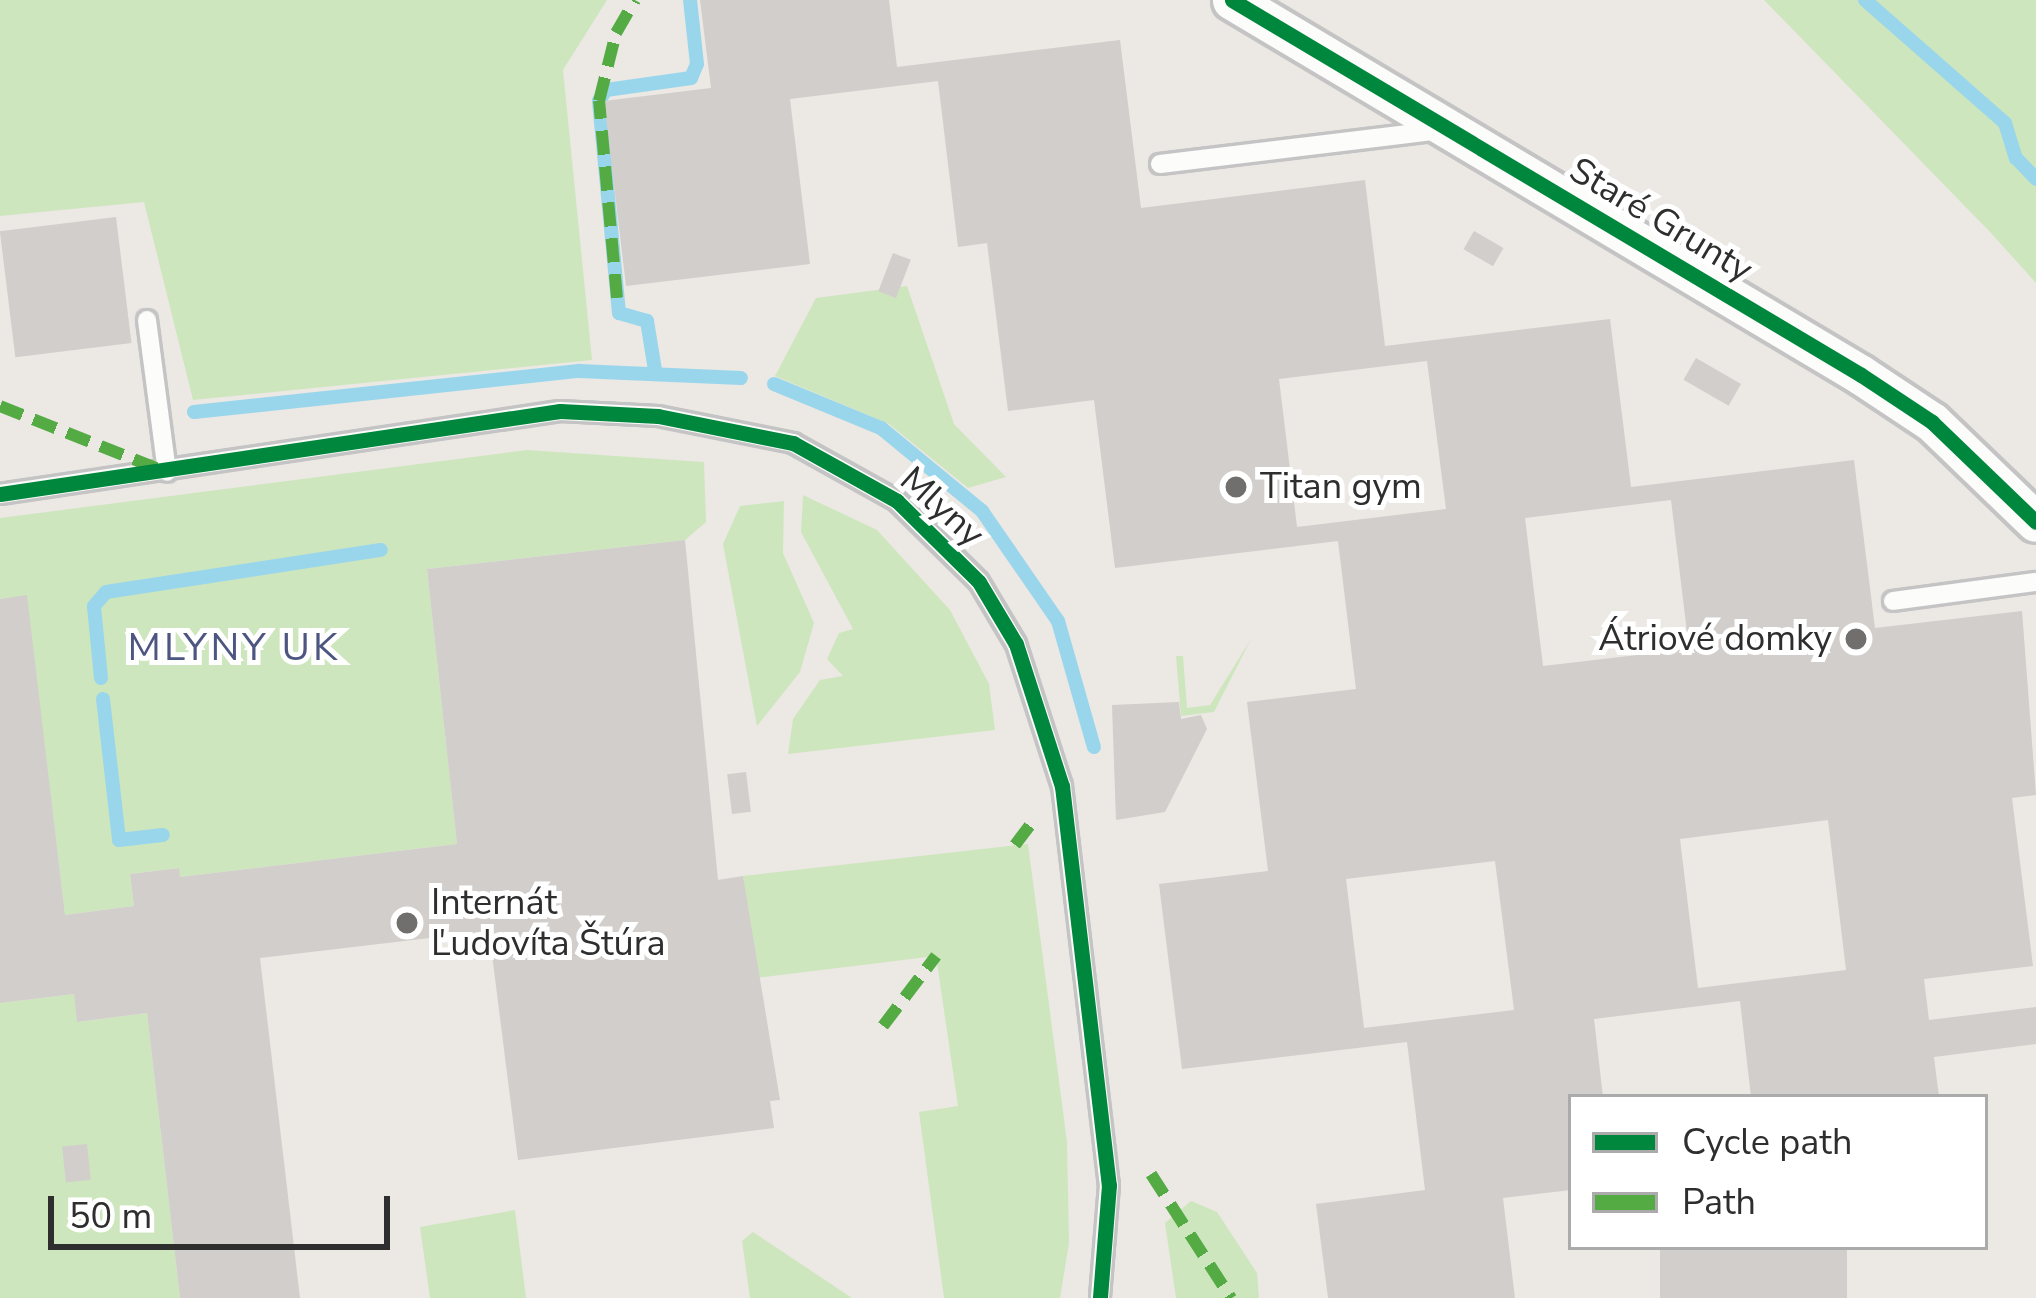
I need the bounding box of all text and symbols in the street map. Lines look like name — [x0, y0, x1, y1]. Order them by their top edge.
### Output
street label: Staré Grunty — [1562, 148, 1760, 292]
street label: Mlyny — [891, 458, 993, 556]
place label: Titan gym — [1260, 465, 1422, 509]
marker: Titan gym — [1223, 474, 1249, 500]
place label: Átriové domky — [1598, 617, 1832, 661]
district label: MLYNY UK — [128, 625, 340, 671]
marker: Átriové domky — [1843, 626, 1869, 652]
place label: Internát Ľudovíta Štúra — [431, 880, 666, 965]
marker: Internát Ľudovíta Štúra — [394, 910, 420, 936]
legend — [1568, 1094, 1988, 1250]
text: Cycle path — [1682, 1118, 1852, 1167]
scale bar — [54, 1172, 396, 1246]
text: Path — [1682, 1178, 1756, 1227]
text: 50 m — [69, 1192, 152, 1241]

